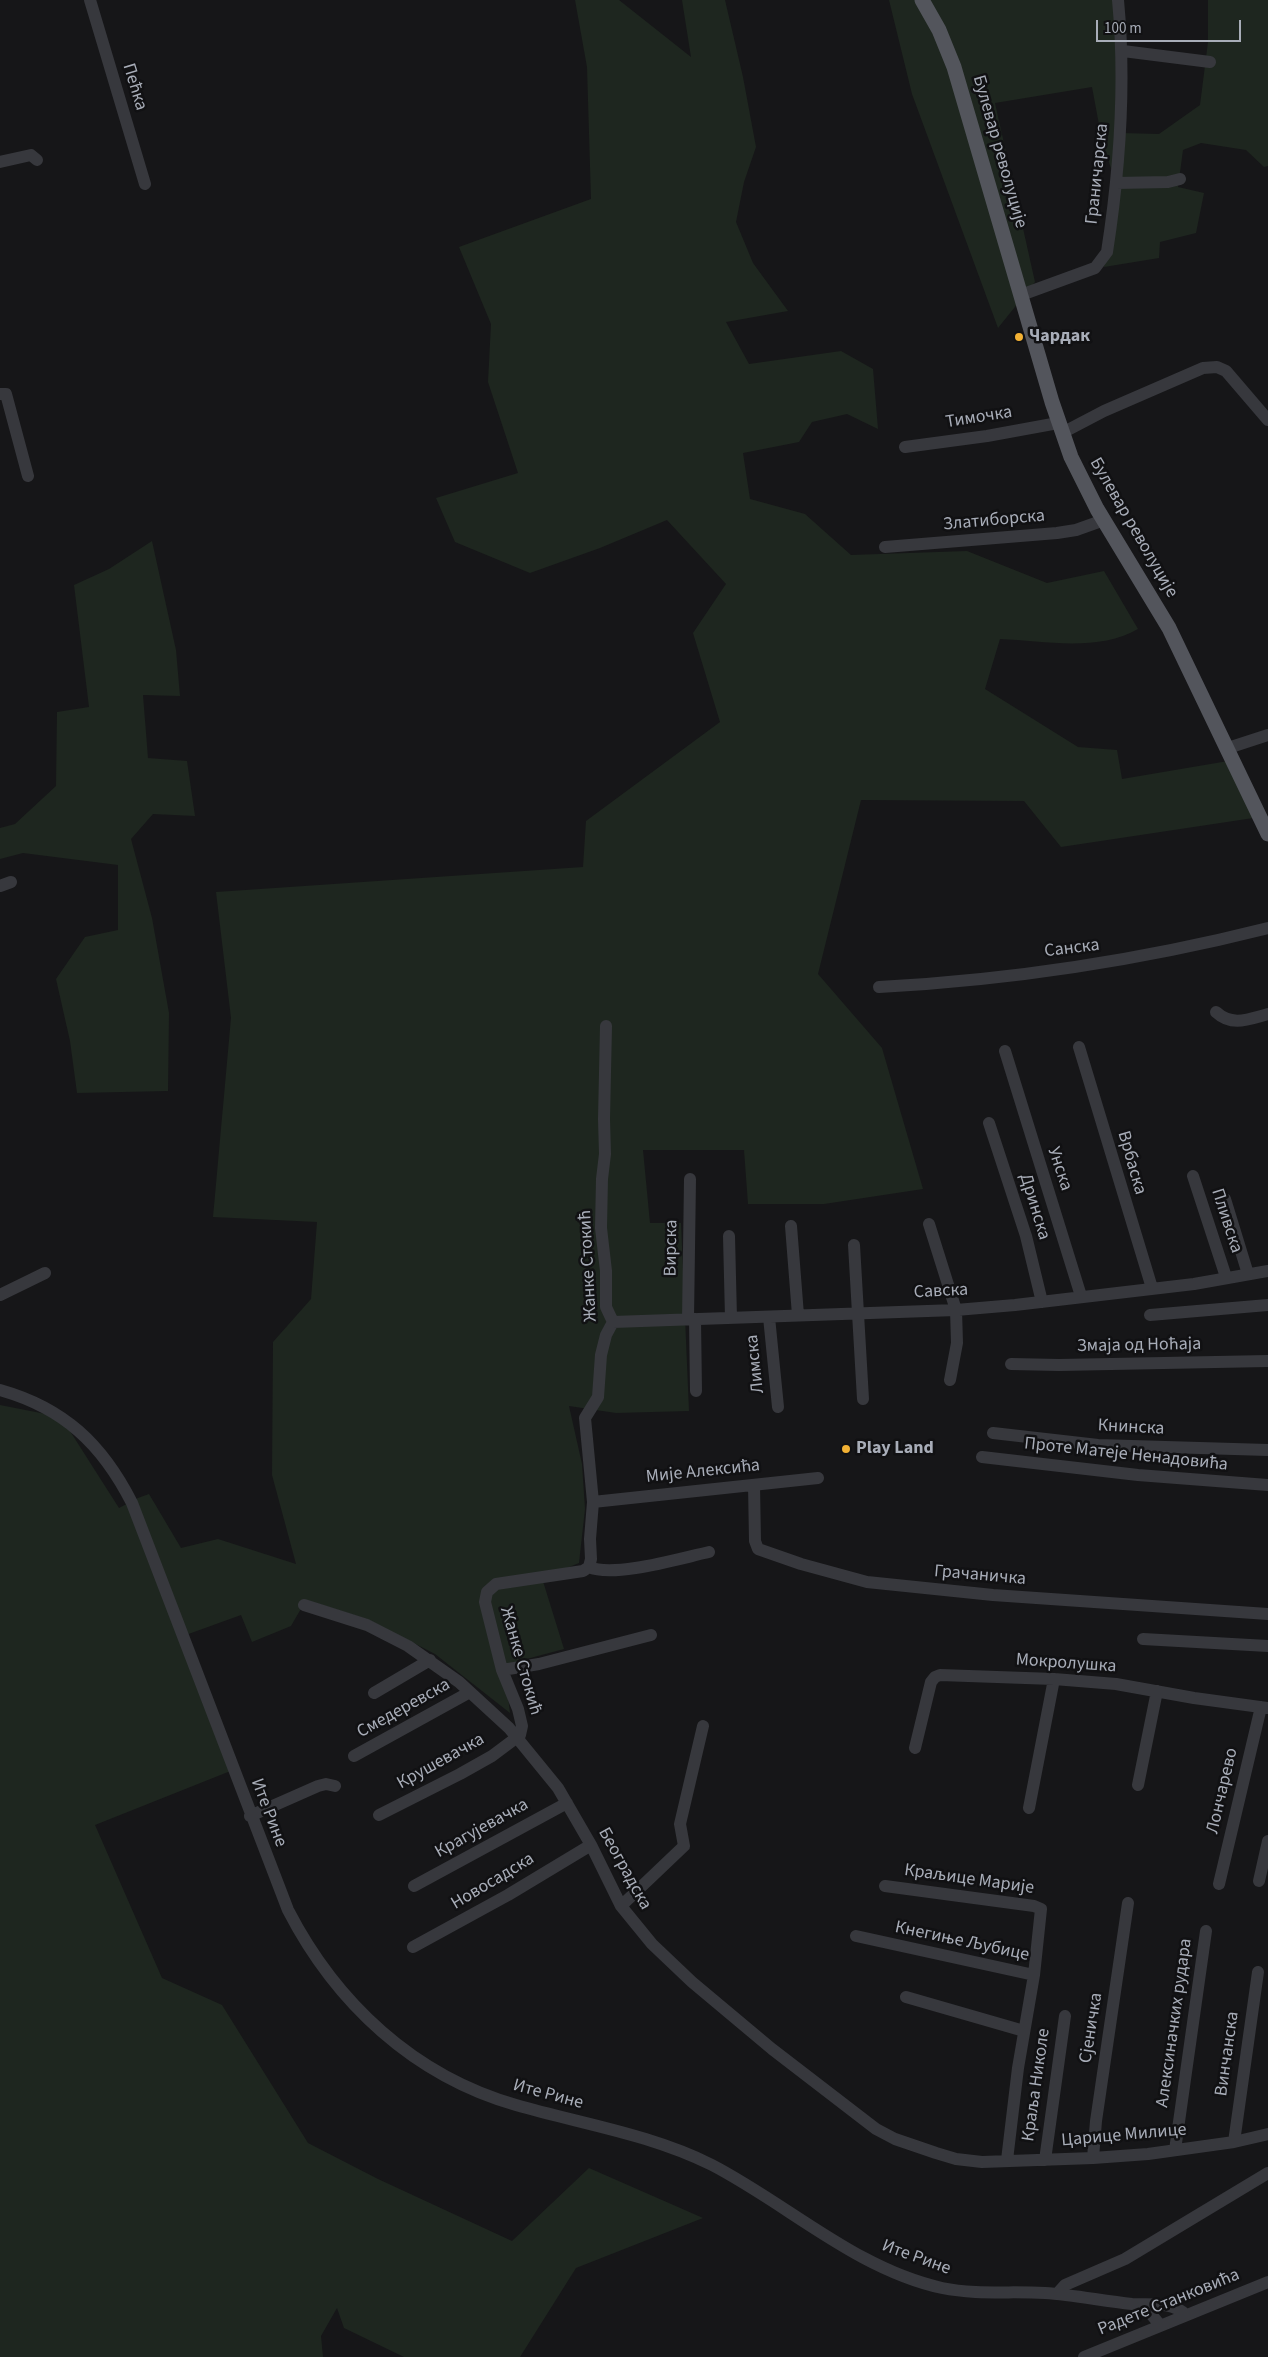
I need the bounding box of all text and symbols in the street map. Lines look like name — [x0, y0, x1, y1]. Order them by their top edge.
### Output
scale bar — [1098, 10, 1243, 42]
text: 100 m — [1104, 18, 1142, 39]
street label: Пећка — [117, 61, 151, 113]
street label: Булевар револуције — [967, 73, 1031, 231]
street label: Граничарска — [1082, 123, 1114, 225]
place label: Чардак — [1029, 326, 1090, 348]
marker: Чардак — [1013, 331, 1025, 343]
street label: Тимочка — [944, 402, 1014, 434]
street label: Булевар револуције — [1084, 454, 1182, 602]
street label: Златиборска — [942, 506, 1046, 536]
street label: Санска — [1043, 935, 1101, 963]
street label: Врбаска — [1112, 1129, 1150, 1197]
street label: Унска — [1042, 1144, 1076, 1194]
street label: Дринска — [1014, 1171, 1054, 1243]
street label: Пливска — [1205, 1186, 1247, 1256]
street label: Жанке Стокић — [575, 1210, 603, 1322]
street label: Вирска — [661, 1219, 683, 1277]
street label: Савска — [913, 1280, 969, 1304]
street label: Лимска — [742, 1334, 770, 1394]
street label: Змаја од Ноћаја — [1077, 1334, 1201, 1358]
street label: Книнска — [1097, 1415, 1165, 1441]
street label: Проте Матеје Ненадовића — [1023, 1434, 1229, 1476]
place label: Play Land — [856, 1438, 934, 1460]
marker: Play Land — [840, 1443, 852, 1455]
street label: Мије Алексића — [645, 1455, 761, 1489]
street label: Грачаничка — [933, 1561, 1027, 1591]
street label: Жанке Стокић — [494, 1604, 546, 1718]
street label: Мокролушка — [1015, 1650, 1117, 1678]
street label: Смедеревска — [354, 1675, 454, 1743]
street label: Крушевачка — [394, 1729, 488, 1795]
street label: Лончарево — [1203, 1746, 1243, 1836]
street label: Ите Рине — [245, 1776, 291, 1850]
street label: Крагујевачка — [432, 1795, 532, 1863]
street label: Београдска — [593, 1824, 655, 1914]
street label: Новосадска — [448, 1849, 538, 1915]
street label: Краљице Марије — [903, 1860, 1035, 1900]
street label: Кнегиње Љубице — [893, 1917, 1031, 1967]
street label: Алексиначких рудара — [1152, 1937, 1198, 2109]
street label: Сјеничка — [1076, 1991, 1108, 2065]
street label: Винчанска — [1211, 2010, 1245, 2098]
street label: Краља Николе — [1018, 2027, 1056, 2143]
street label: Ите Рине — [511, 2075, 585, 2115]
street label: Царице Милице — [1061, 2120, 1187, 2152]
street label: Ите Рине — [879, 2236, 953, 2280]
street label: Радете Станковића — [1095, 2265, 1243, 2341]

